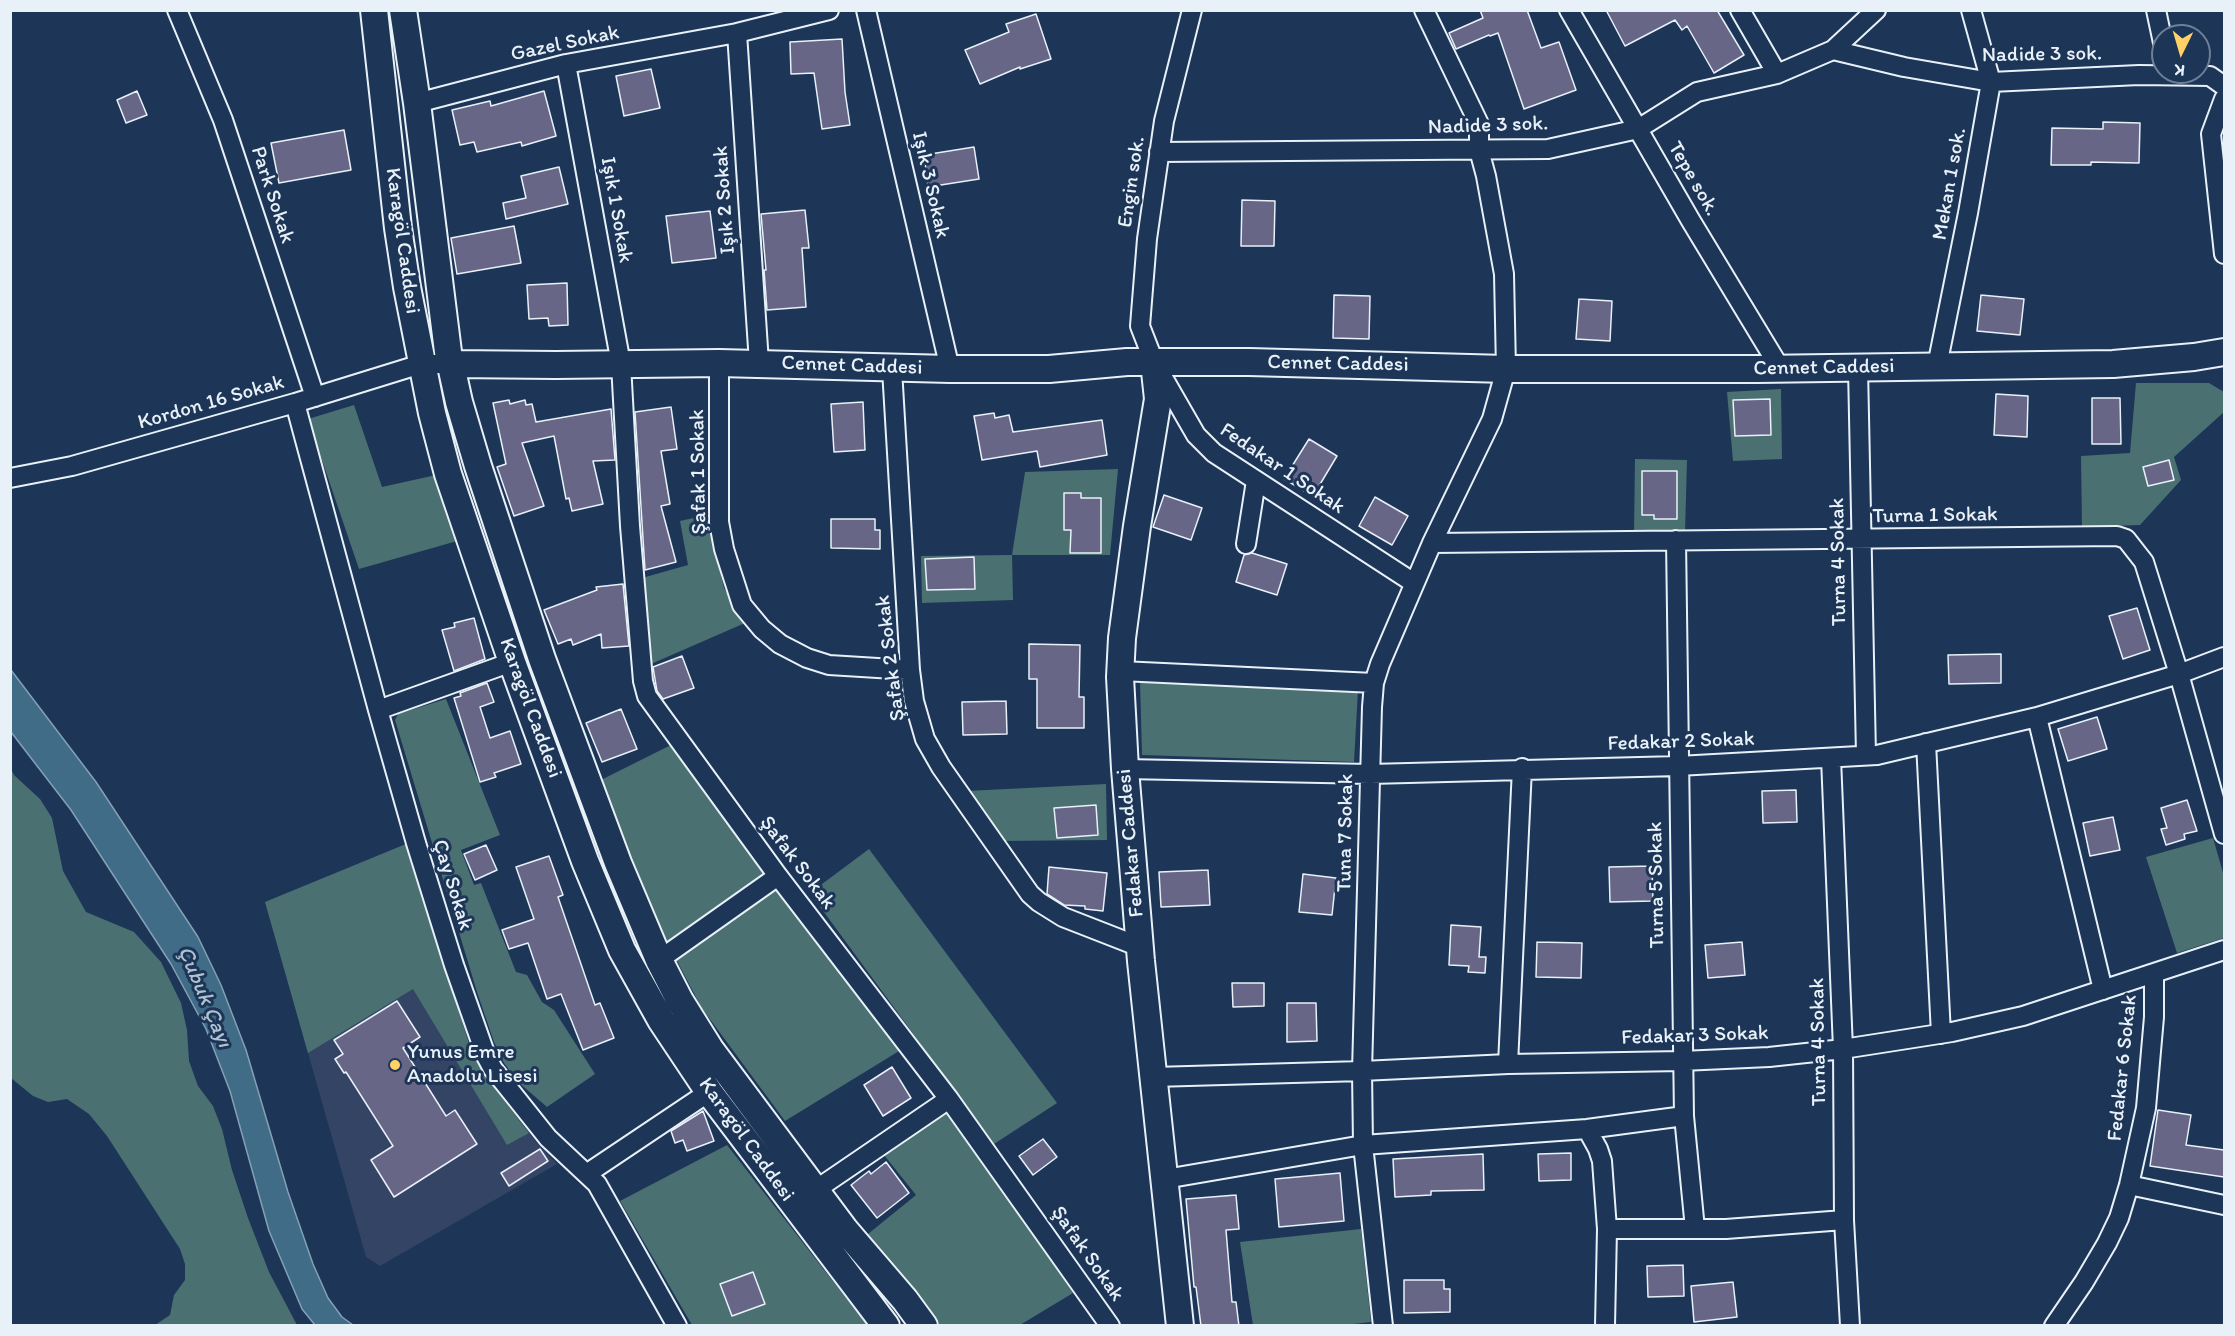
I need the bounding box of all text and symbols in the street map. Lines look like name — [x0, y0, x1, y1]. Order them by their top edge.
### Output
street label: Gazel Sokak — [508, 20, 622, 68]
north arrow — [2151, 24, 2211, 84]
street label: Nadide 3 sok. — [1982, 41, 2102, 69]
text: K — [2174, 61, 2185, 80]
street label: Nadide 3 sok. — [1427, 111, 1549, 141]
street label: Mekan 1 sok. — [1928, 126, 1972, 242]
street label: Işık 3 Sokak — [905, 129, 955, 241]
street label: Engin sok. — [1113, 135, 1151, 229]
street label: Tepe sok. — [1662, 137, 1724, 221]
street label: Park Sokak — [244, 143, 300, 247]
street label: Işık 2 Sokak — [709, 145, 741, 255]
street label: Işık 1 Sokak — [594, 155, 638, 265]
street label: Karagöl Caddesi — [379, 166, 425, 316]
street label: Cennet Caddesi — [1267, 350, 1409, 378]
street label: Cennet Caddesi — [781, 351, 923, 381]
street label: Cennet Caddesi — [1753, 354, 1895, 382]
street label: Kordon 16 Sokak — [135, 370, 287, 436]
street label: Şafak 1 Sokak — [685, 409, 713, 535]
street label: Fedakar 1 Sokak — [1215, 418, 1349, 520]
street label: Turna 4 Sokak — [1825, 498, 1853, 626]
street label: Turna 1 Sokak — [1872, 502, 1998, 530]
street label: Şafak 2 Sokak — [871, 594, 911, 722]
street label: Karagöl Caddesi — [493, 635, 567, 781]
street label: Fedakar 2 Sokak — [1607, 727, 1755, 757]
street label: Fedakar Caddesi — [1112, 768, 1150, 918]
street label: Tuna 7 Sokak — [1332, 774, 1360, 892]
street label: Şafak Sokak — [754, 811, 840, 915]
street label: Turna 5 Sokak — [1643, 821, 1671, 949]
street label: Çay Sokak — [426, 837, 478, 933]
water label: Çubuk Çayı — [171, 942, 237, 1052]
street label: Turna 4 Sokak — [1805, 978, 1833, 1106]
street label: Fedakar 6 Sokak — [2103, 994, 2143, 1142]
street label: Fedakar 3 Sokak — [1621, 1021, 1769, 1051]
place label: Yunus Emre Anadolu Lisesi — [407, 1040, 537, 1090]
marker: Yunus Emre Anadolu Lisesi — [388, 1058, 402, 1072]
street label: Karagöl Caddesi — [693, 1073, 799, 1207]
street label: Şafak Sokak — [1045, 1201, 1129, 1307]

